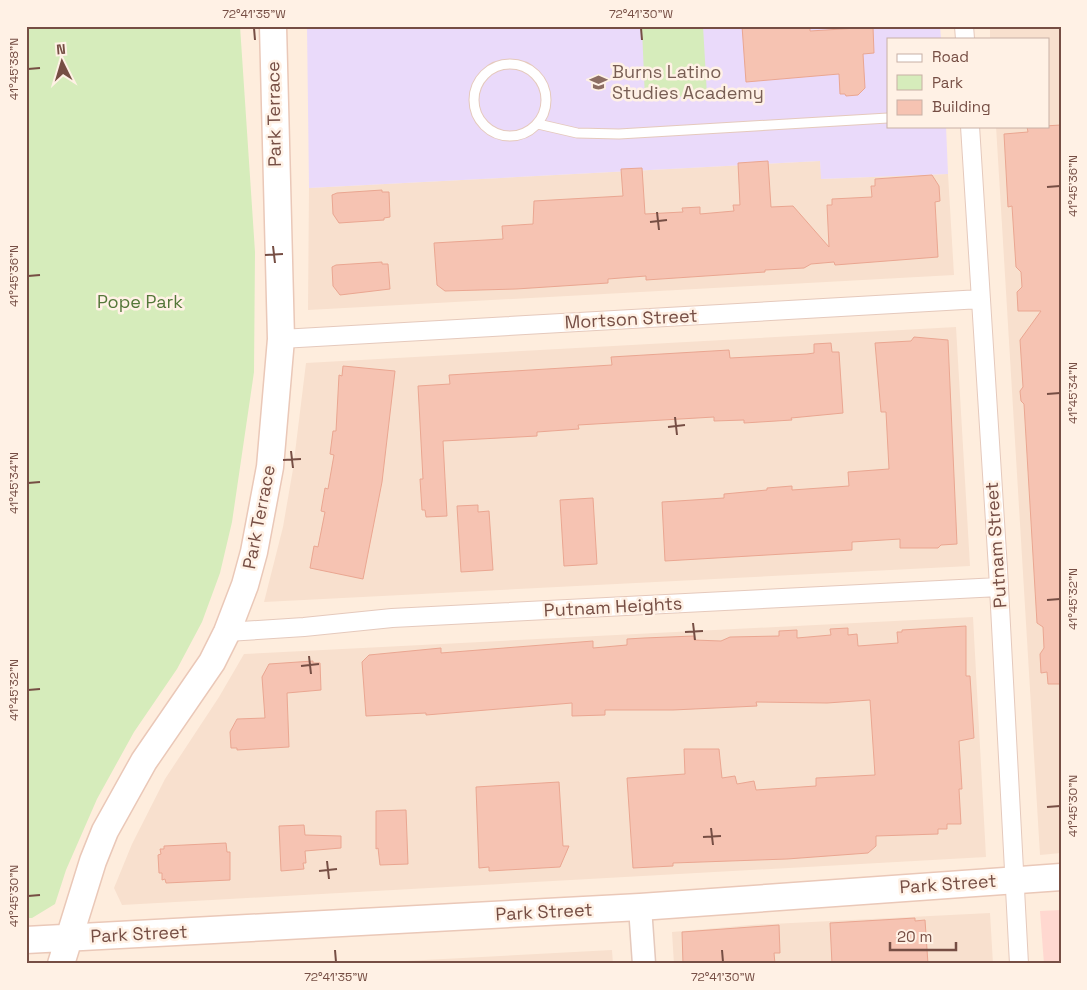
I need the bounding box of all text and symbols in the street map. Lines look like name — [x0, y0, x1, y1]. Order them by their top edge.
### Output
text: 72°41'35"W — [222, 6, 286, 22]
text: 72°41'30"W — [609, 6, 674, 22]
text: 41°45'38"N — [6, 38, 22, 100]
north arrow — [38, 38, 88, 88]
legend — [887, 38, 1050, 128]
text: N — [55, 40, 66, 58]
text: Road — [932, 47, 969, 66]
place label: Burns Latino Studies Academy — [612, 60, 764, 104]
street label: Park Terrace — [261, 61, 286, 167]
school or university icon: Burns Latino Studies Academy — [588, 72, 608, 92]
text: Park — [932, 73, 963, 92]
text: Building — [932, 97, 991, 116]
text: 41°45'36"N — [1065, 155, 1081, 217]
text: 41°45'36"N — [6, 245, 22, 307]
park label: Pope Park — [97, 290, 183, 313]
street label: Mortson Street — [564, 304, 698, 333]
text: 41°45'34"N — [1065, 362, 1081, 424]
text: 41°45'34"N — [6, 452, 22, 514]
street label: Park Terrace — [237, 463, 280, 571]
street label: Putnam Street — [980, 481, 1011, 609]
text: 41°45'32"N — [1065, 568, 1081, 630]
street label: Putnam Heights — [543, 591, 683, 622]
text: 41°45'32"N — [6, 659, 22, 721]
text: 41°45'30"N — [1065, 775, 1081, 837]
text: 41°45'30"N — [6, 865, 22, 927]
street label: Park Street — [899, 869, 997, 898]
street label: Park Street — [495, 897, 593, 926]
street label: Park Street — [90, 919, 188, 948]
scale bar — [890, 920, 956, 952]
text: 20 m — [897, 927, 932, 946]
text: 72°41'35"W — [304, 969, 368, 985]
text: 72°41'30"W — [691, 969, 756, 985]

